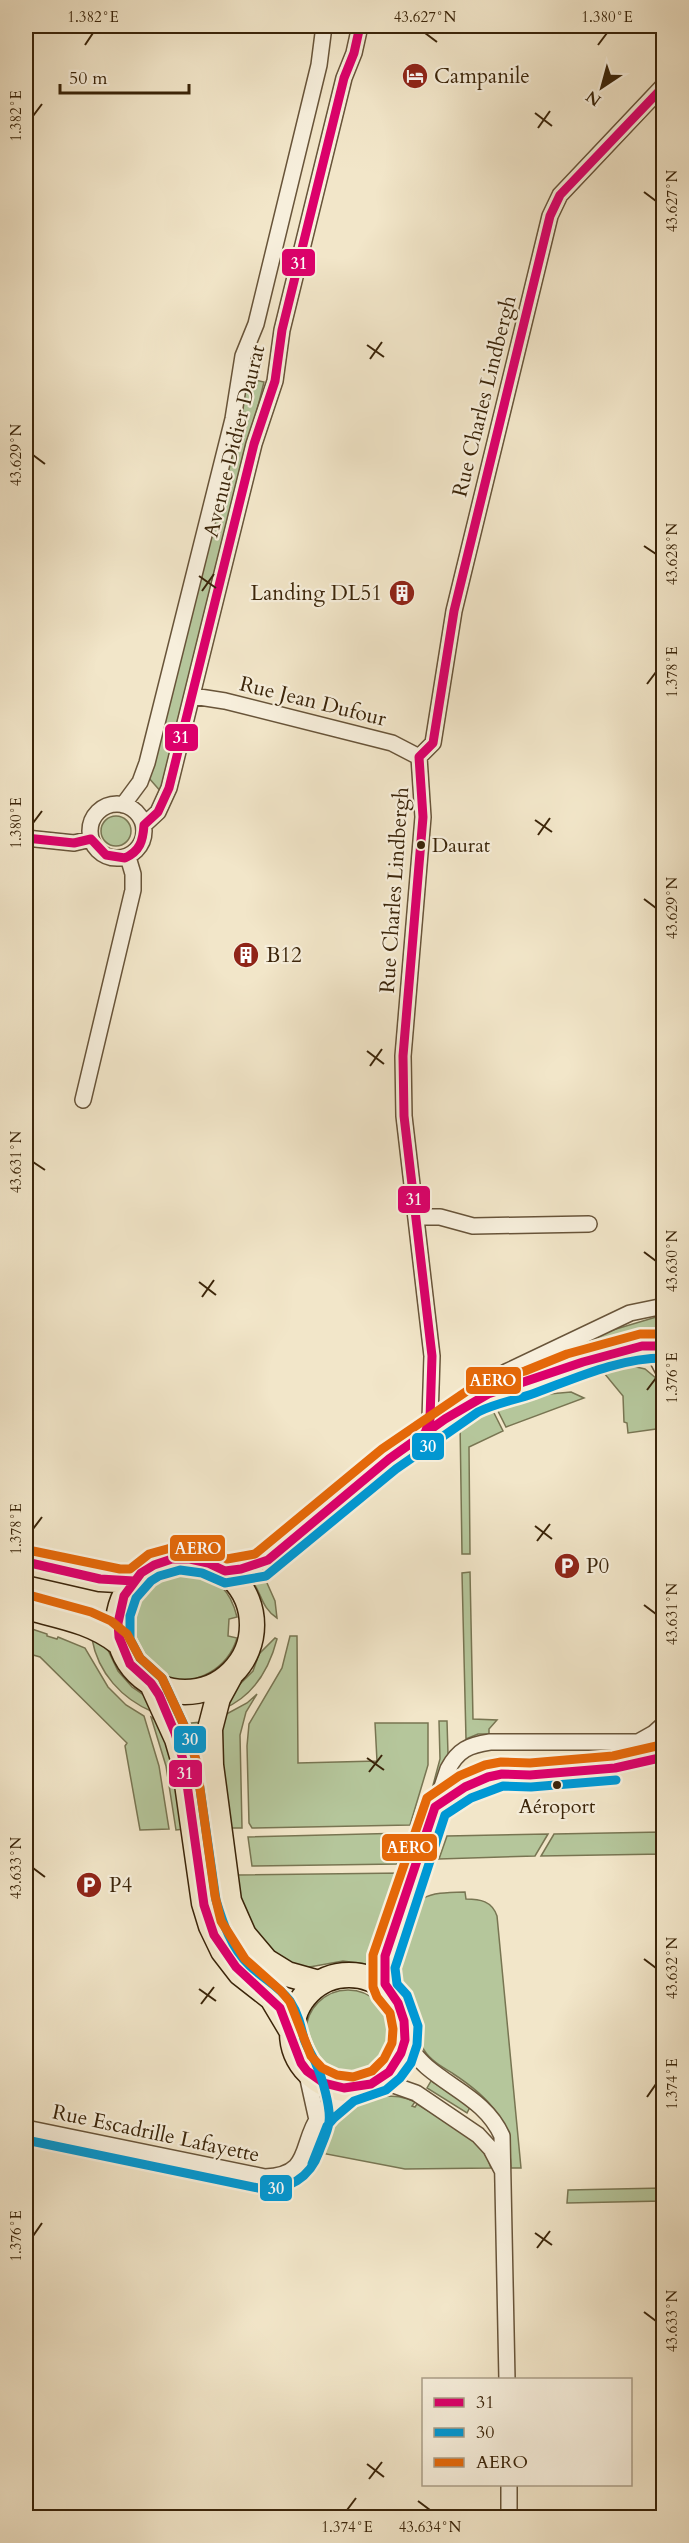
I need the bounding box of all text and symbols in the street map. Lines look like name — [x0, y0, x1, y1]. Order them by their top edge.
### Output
text: 1.382°E — [67, 7, 119, 27]
text: 43.627°N — [394, 7, 457, 27]
text: 1.380°E — [581, 7, 633, 27]
scale bar — [60, 57, 189, 95]
north arrow — [572, 57, 632, 117]
hotel icon: Campanile — [400, 61, 430, 91]
place label: Campanile — [434, 62, 530, 91]
text: 50 m — [69, 66, 108, 91]
text: N — [582, 85, 606, 111]
text: 1.382°E — [6, 90, 26, 142]
text: 43.627°N — [662, 169, 682, 232]
line badge: 31 — [281, 248, 316, 277]
text: 31 — [291, 253, 307, 275]
street label: Rue Charles Lindbergh — [445, 292, 524, 500]
street label: Avenue Didier Daurat — [197, 341, 273, 541]
text: 43.629°N — [6, 423, 26, 486]
text: 43.628°N — [662, 522, 682, 585]
building icon: Landing DL51 — [387, 578, 417, 608]
place label: Landing DL51 — [251, 579, 382, 608]
text: 1.378°E — [662, 646, 682, 698]
street label: Rue Jean Dufour — [237, 669, 390, 734]
line badge: 31 — [164, 723, 199, 752]
text: 31 — [173, 727, 189, 749]
street label: Rue Charles Lindbergh — [373, 786, 416, 994]
text: 1.380°E — [6, 797, 26, 849]
place label: Daurat — [432, 832, 491, 859]
marker: Daurat — [415, 839, 427, 851]
text: 43.629°N — [662, 876, 682, 939]
building icon: B12 — [231, 940, 261, 970]
place label: B12 — [266, 941, 302, 970]
text: 43.631°N — [6, 1130, 26, 1193]
line badge: 31 — [397, 1185, 431, 1214]
text: 31 — [406, 1189, 422, 1211]
text: 43.630°N — [662, 1229, 682, 1292]
text: 1.376°E — [662, 1352, 682, 1404]
line badge: AERO — [465, 1366, 522, 1395]
text: AERO — [469, 1370, 517, 1392]
line badge: 30 — [411, 1432, 445, 1461]
text: 30 — [420, 1436, 436, 1458]
text: 1.378°E — [6, 1503, 26, 1555]
line badge: AERO — [169, 1534, 226, 1562]
text: AERO — [174, 1538, 222, 1560]
parking icon: P0 — [552, 1551, 582, 1581]
place label: P0 — [586, 1552, 609, 1581]
text: 43.631°N — [662, 1582, 682, 1645]
line badge: 30 — [173, 1725, 207, 1754]
text: 30 — [182, 1729, 198, 1751]
line badge: 31 — [168, 1759, 203, 1788]
text: 31 — [177, 1763, 193, 1785]
marker: Aéroport — [551, 1779, 563, 1791]
place label: Aéroport — [519, 1793, 596, 1820]
line badge: AERO — [381, 1833, 438, 1862]
text: 43.633°N — [6, 1836, 26, 1899]
text: AERO — [386, 1837, 434, 1859]
parking icon: P4 — [74, 1870, 104, 1900]
place label: P4 — [109, 1871, 132, 1900]
text: 43.632°N — [662, 1936, 682, 1999]
text: 1.374°E — [662, 2058, 682, 2110]
street label: Rue Escadrille Lafayette — [50, 2097, 262, 2170]
line badge: 30 — [259, 2174, 293, 2202]
text: 30 — [268, 2178, 284, 2200]
text: 1.376°E — [6, 2210, 26, 2262]
text: 43.633°N — [662, 2289, 682, 2352]
legend — [422, 2378, 632, 2486]
text: 31 — [476, 2390, 494, 2415]
text: 30 — [476, 2420, 494, 2445]
text: AERO — [476, 2450, 528, 2475]
text: 1.374°E — [321, 2517, 373, 2537]
text: 43.634°N — [399, 2517, 462, 2537]

